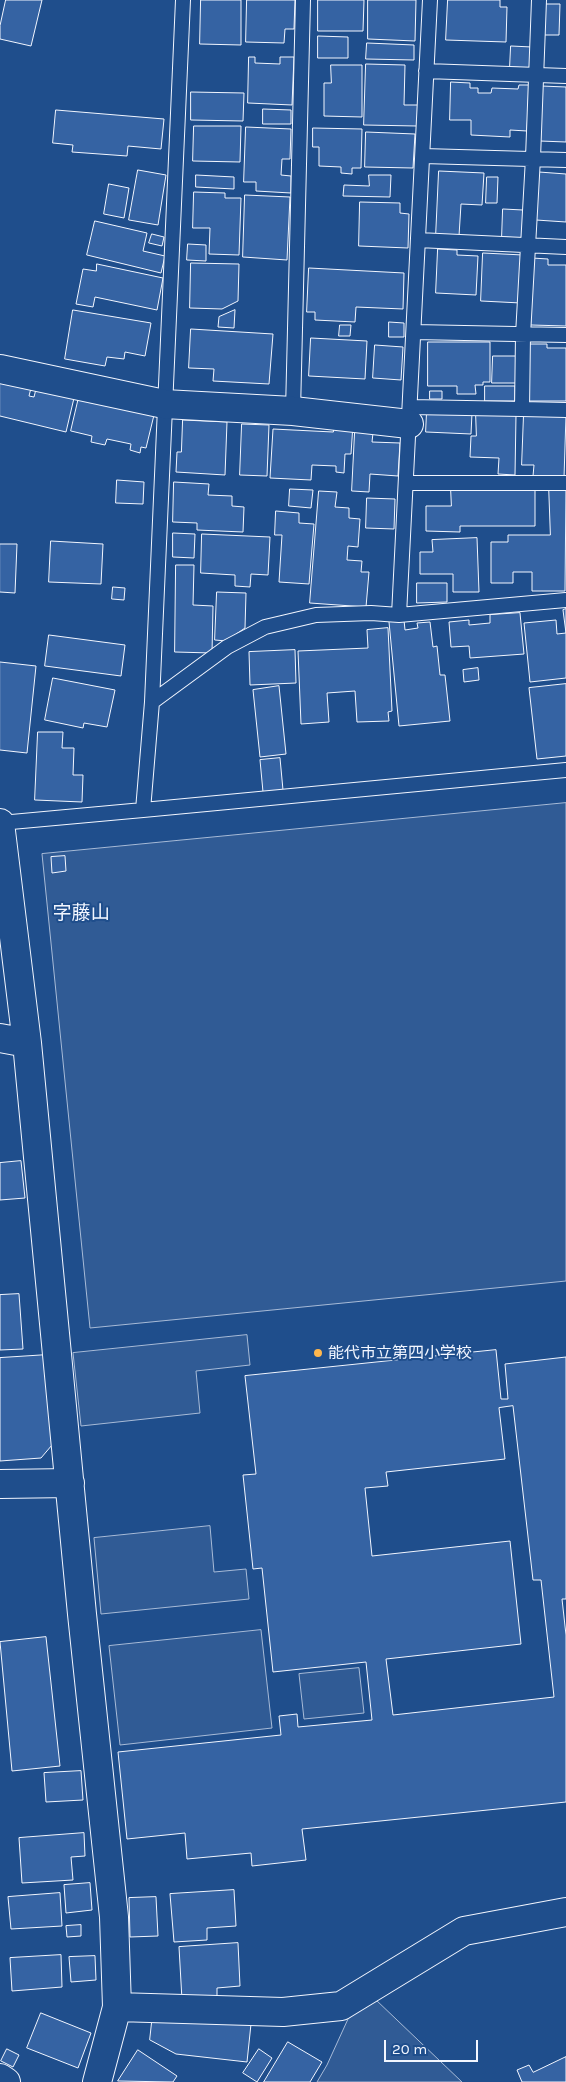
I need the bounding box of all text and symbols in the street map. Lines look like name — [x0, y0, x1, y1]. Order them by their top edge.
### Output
district label: 字藤山 — [53, 903, 109, 925]
place label: 能代市立第四小学校 — [328, 1343, 472, 1363]
marker: 能代市立第四小学校 — [312, 1347, 324, 1359]
scale bar — [386, 2030, 480, 2062]
text: 20 m — [392, 2040, 427, 2058]

